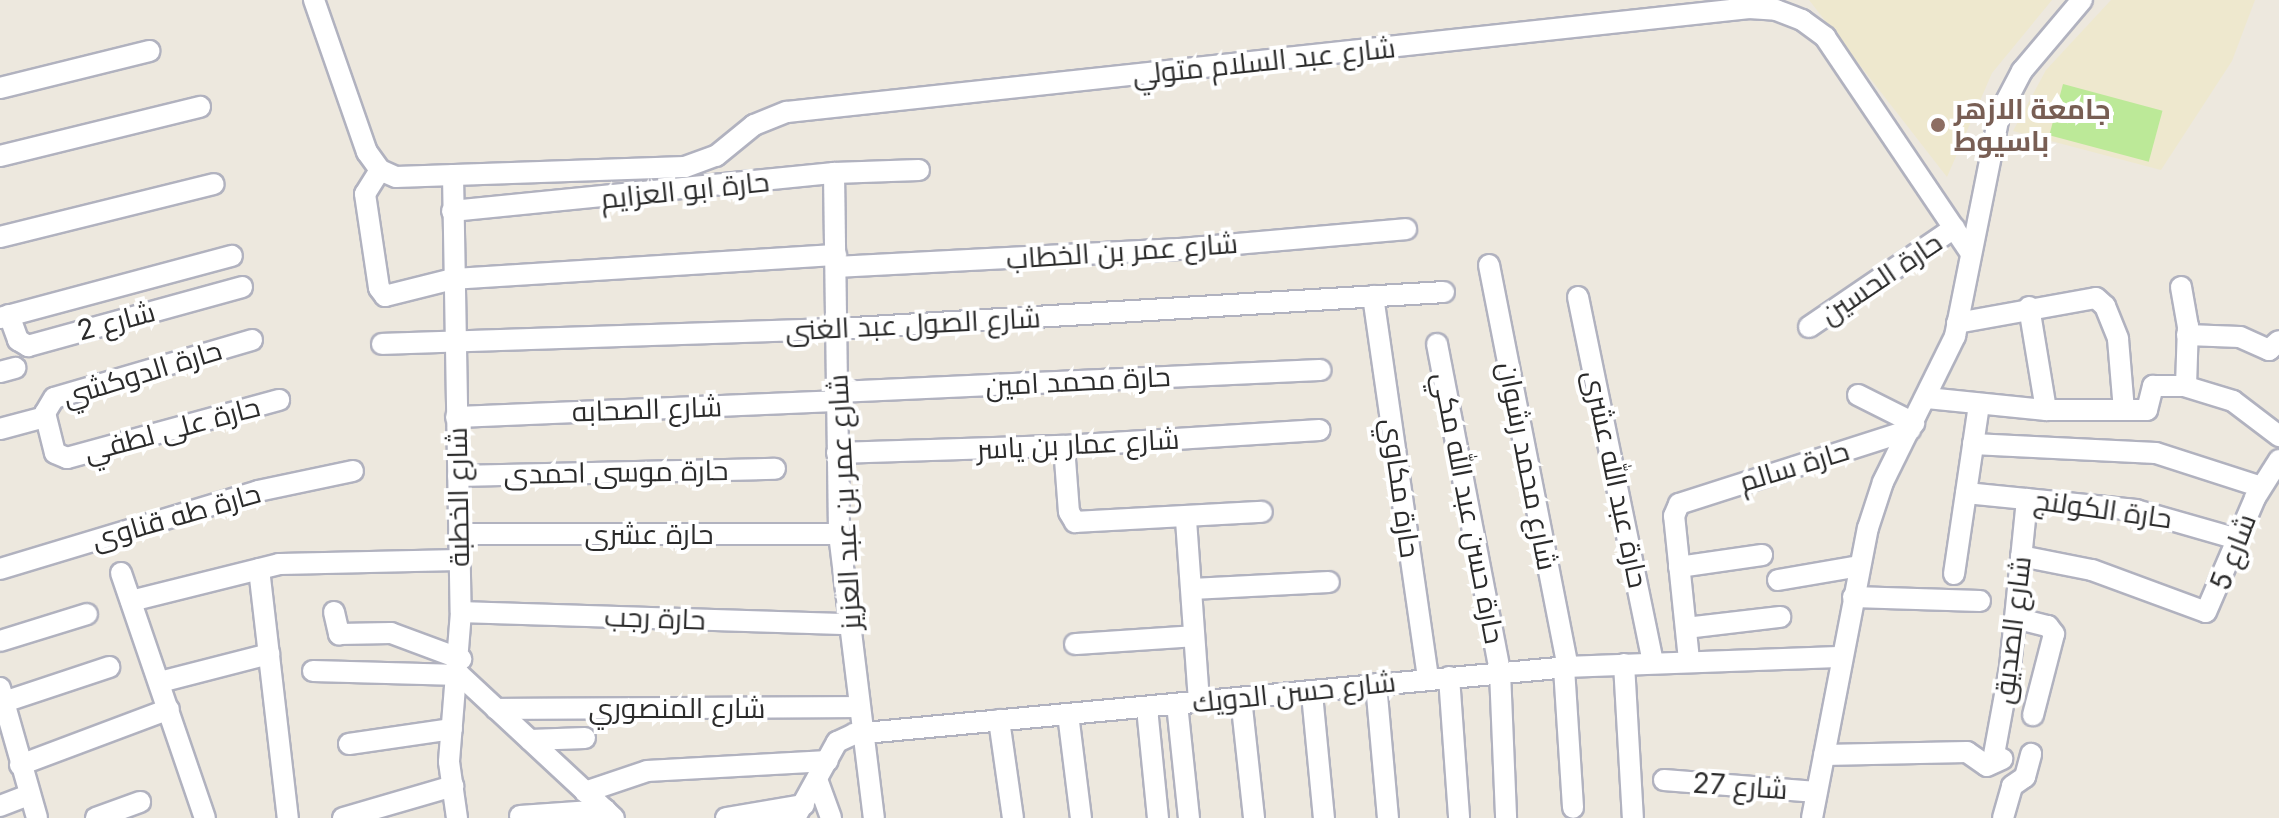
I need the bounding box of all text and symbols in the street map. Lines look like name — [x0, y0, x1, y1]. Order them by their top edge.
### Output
street label: شارع عبد السلام متولي — [1131, 30, 1397, 92]
place label: جامعة الازهر باسيوط — [1954, 92, 2111, 158]
marker: جامعة الازهر باسيوط — [1929, 116, 1947, 134]
street label: حارة ابو العزايم — [599, 164, 771, 216]
street label: حارة الحسين — [1814, 225, 1948, 331]
street label: شارع عمر بن الخطاب — [1005, 226, 1239, 276]
street label: شارع 2 — [73, 295, 159, 347]
street label: شارع الصول عبد الغنى — [784, 301, 1042, 347]
street label: حارة الدوكشي — [58, 333, 226, 413]
street label: حارة محمد امين — [985, 359, 1171, 403]
street label: شارع محمد رشوان — [1491, 359, 1565, 573]
street label: حارة عبد الله عشرى — [1577, 367, 1655, 591]
street label: حارة حسن عبد الله مكي — [1426, 369, 1512, 647]
street label: شارع عمر بن عبد العزيز — [821, 373, 867, 631]
street label: حارة على لطفي — [80, 389, 264, 469]
street label: شارع الصحابه — [571, 390, 723, 428]
street label: حارة مكاوي — [1375, 416, 1427, 560]
street label: شارع عمار بن ياسر — [976, 422, 1180, 466]
street label: شارع الخطبة — [440, 427, 476, 567]
street label: حارة سالم — [1735, 433, 1853, 499]
street label: حارة موسى احمدى — [503, 453, 729, 491]
street label: حارة طه قناوى — [88, 476, 264, 556]
street label: حارة الكولنج — [2032, 483, 2174, 535]
street label: شارع 5 — [2203, 509, 2263, 595]
street label: حارة عشرى — [584, 517, 714, 551]
street label: شارع الصديق — [1986, 554, 2038, 706]
street label: حارة رجب — [604, 599, 706, 637]
street label: شارع حسن الدويك — [1191, 665, 1397, 719]
street label: شارع المنصوري — [589, 691, 765, 725]
street label: شارع 27 — [1691, 766, 1789, 806]

